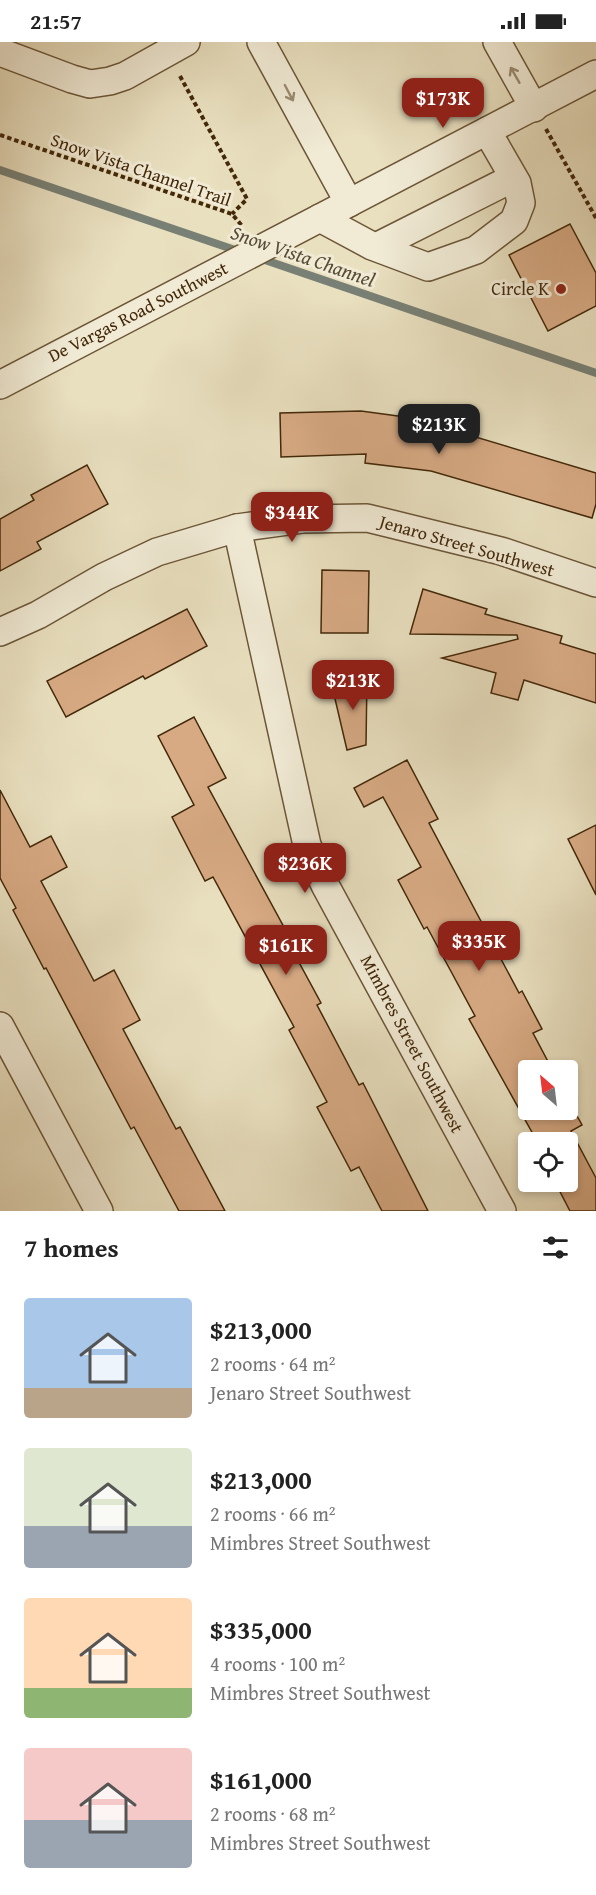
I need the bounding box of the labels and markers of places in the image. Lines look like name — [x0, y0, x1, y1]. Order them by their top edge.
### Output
pin: $173K — [401, 78, 485, 129]
place label: Circle K — [491, 275, 549, 302]
marker: Circle K — [554, 282, 568, 296]
pin: $213K — [397, 404, 481, 455]
pin: $344K — [250, 492, 334, 543]
pin: $213K — [311, 660, 395, 711]
pin: $236K — [263, 843, 347, 894]
pin: $335K — [437, 921, 521, 972]
pin: $161K — [244, 925, 328, 976]

